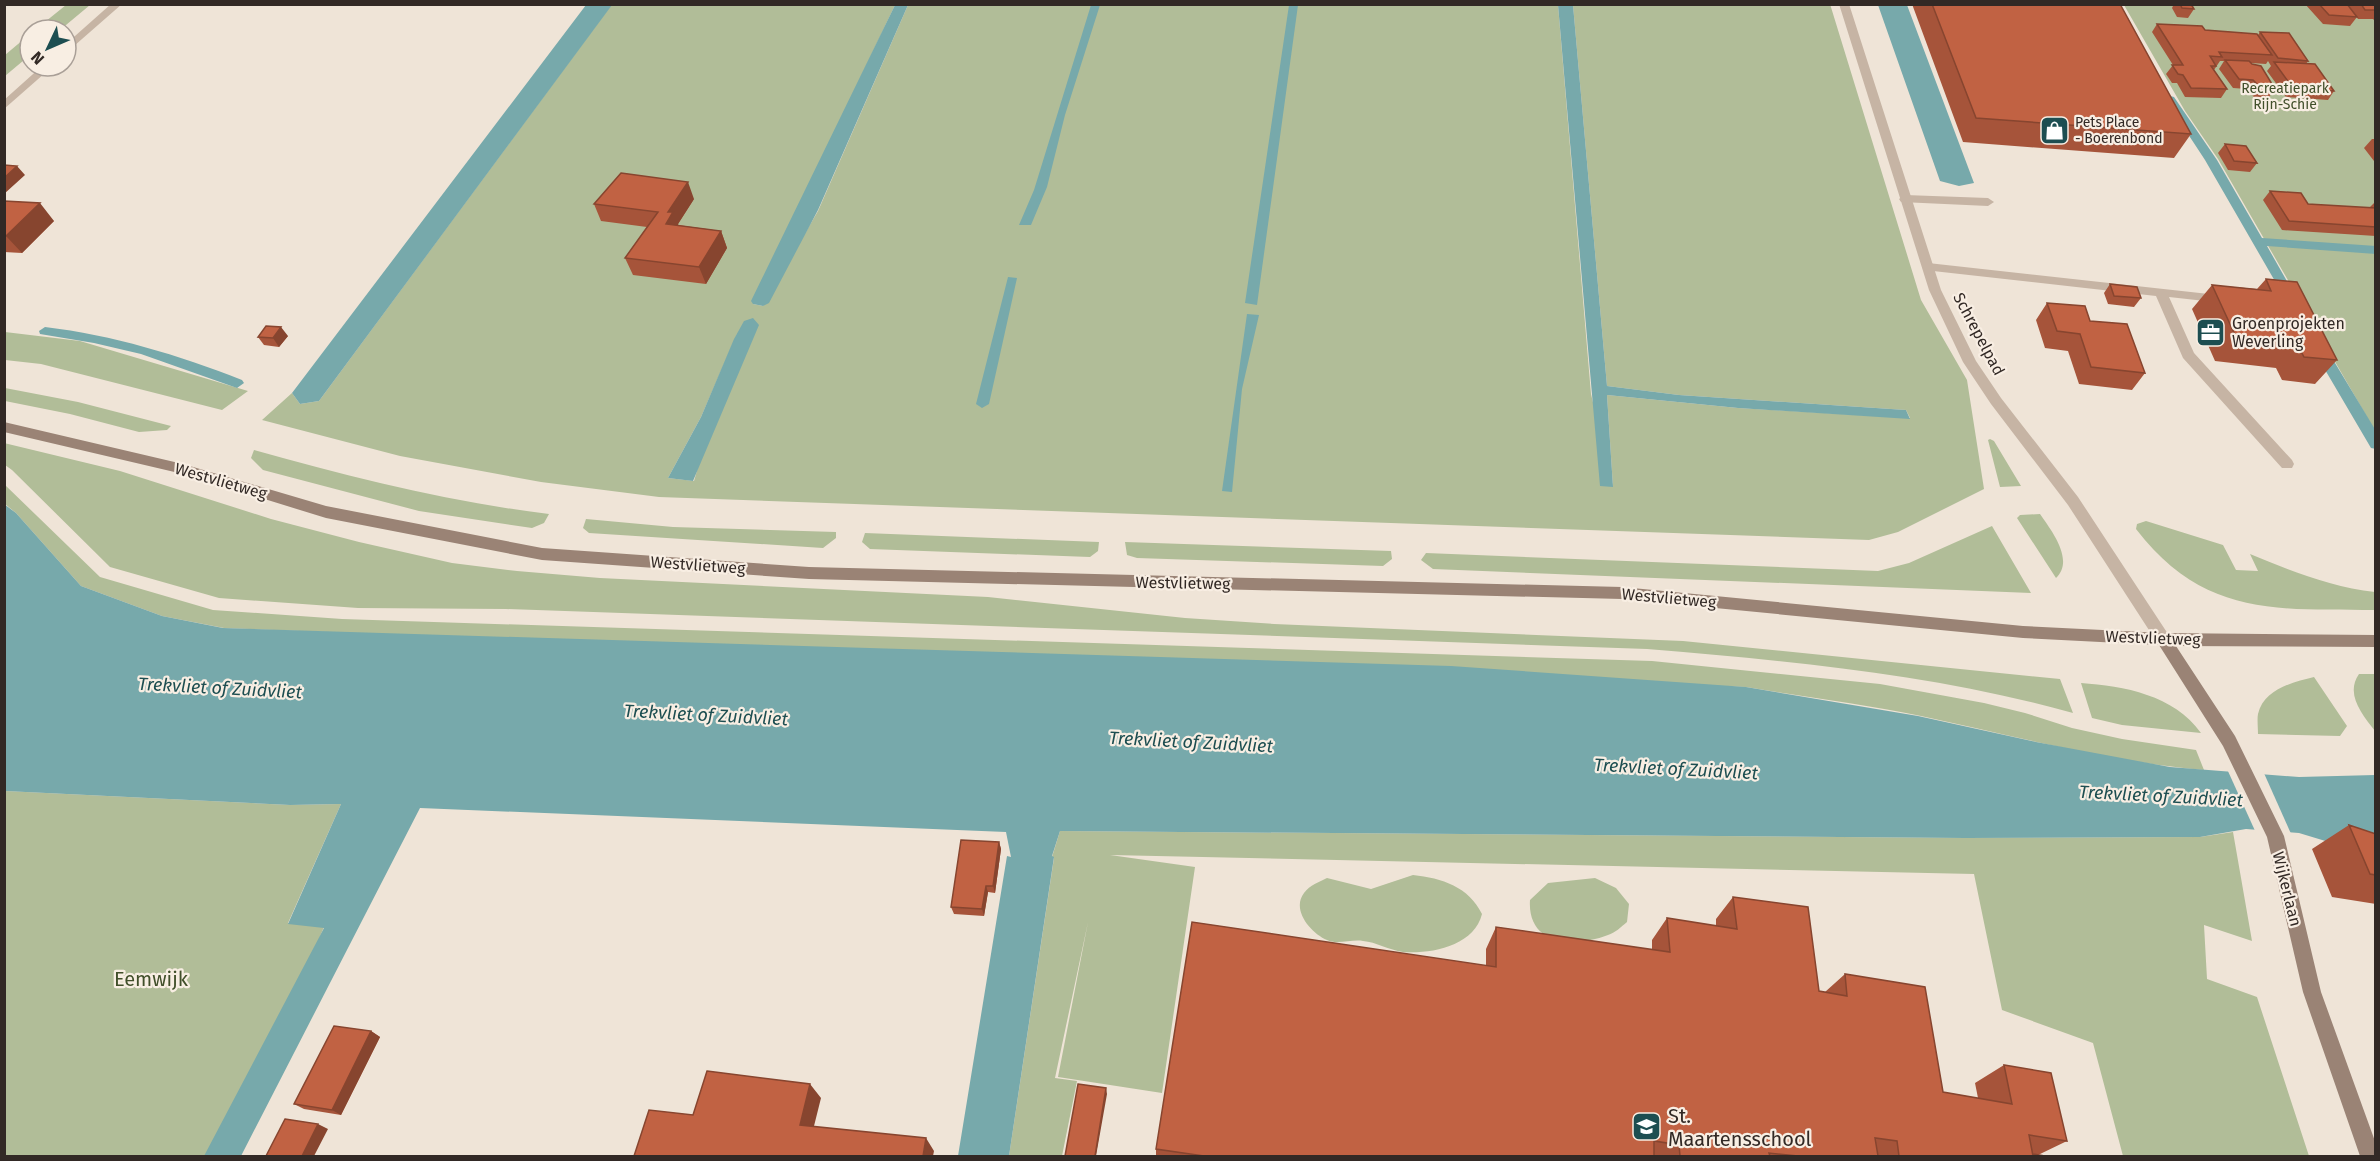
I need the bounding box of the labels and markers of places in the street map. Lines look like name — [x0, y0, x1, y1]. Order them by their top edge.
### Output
shop icon: Pets Place - Boerenbond — [2038, 114, 2070, 146]
place label: Pets Place - Boerenbond — [2075, 114, 2163, 147]
place label: Groenprojekten Weverling — [2232, 314, 2345, 351]
office icon: Groenprojekten Weverling — [2195, 316, 2227, 348]
place label: St. Maartensschool — [1668, 1104, 1812, 1151]
school or university icon: St. Maartensschool — [1631, 1111, 1663, 1143]

